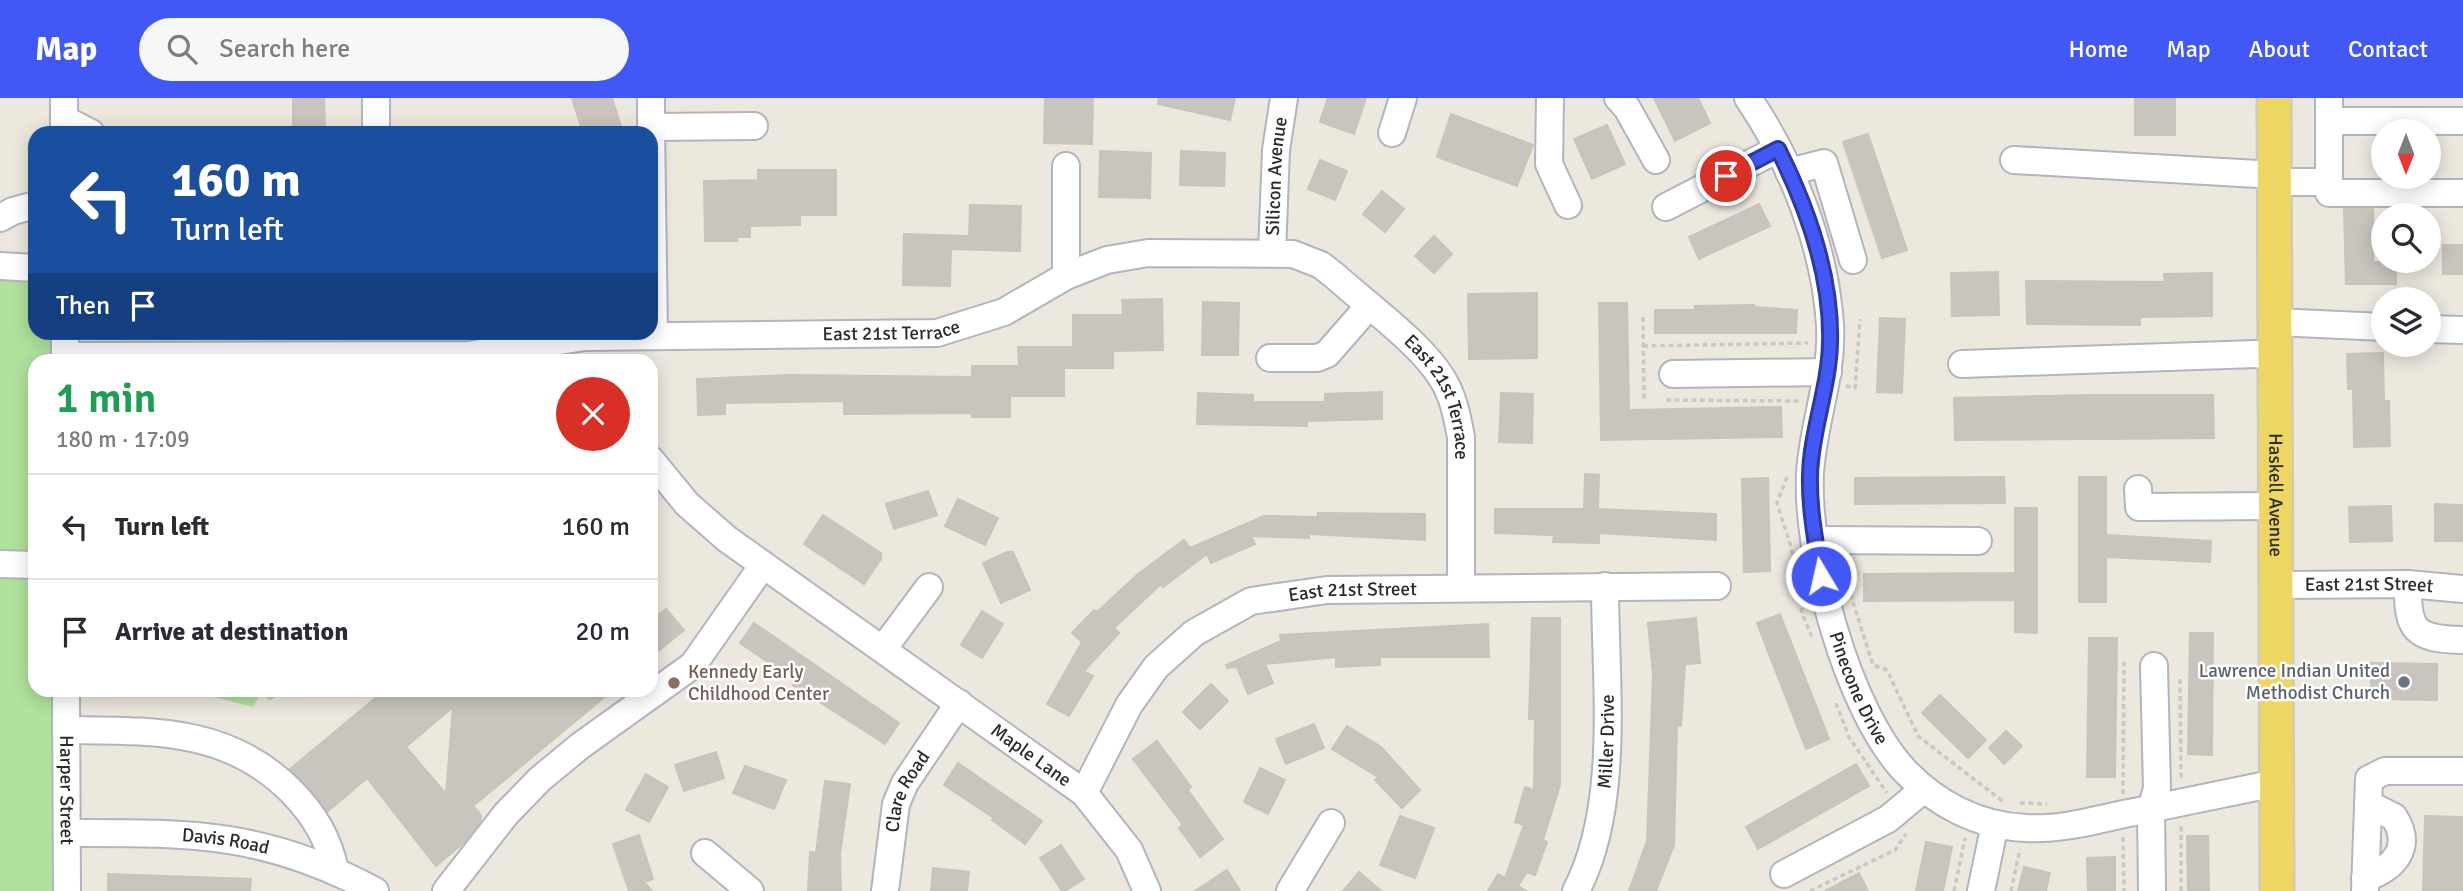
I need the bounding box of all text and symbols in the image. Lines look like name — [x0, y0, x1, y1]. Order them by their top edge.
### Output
search box — [139, 18, 629, 81]
text: Map — [35, 29, 97, 70]
icon: search — [163, 30, 201, 68]
text: Search here — [219, 33, 350, 65]
text: Home — [2068, 34, 2128, 64]
text: Map — [2166, 34, 2211, 64]
text: About — [2249, 34, 2310, 64]
text: Contact — [2348, 34, 2428, 64]
street label: Silicon Avenue — [1261, 115, 1293, 236]
north arrow — [2371, 119, 2441, 189]
map controls — [2371, 119, 2441, 357]
pin — [1696, 146, 1756, 206]
text: 160 m — [171, 150, 301, 210]
icon: left — [56, 154, 147, 245]
icon: arrive — [1707, 157, 1745, 195]
button: search — [2371, 203, 2441, 273]
text: Turn left — [171, 210, 284, 249]
icon: arrive — [124, 287, 162, 325]
button: layers — [2371, 287, 2441, 357]
text: Then — [56, 290, 110, 322]
street label: East 21st Terrace — [822, 314, 963, 346]
street label: East 21st Terrace — [1399, 329, 1474, 460]
text: 1 min — [56, 373, 157, 424]
button: close — [556, 377, 630, 451]
text: 180 m · 17:09 — [56, 425, 190, 454]
street label: Haskell Avenue — [2263, 433, 2288, 557]
icon: left — [56, 508, 94, 546]
text: Turn left — [115, 511, 209, 543]
text: 160 m — [561, 511, 630, 543]
position arrow — [1784, 539, 1858, 613]
street label: East 21st Street — [2305, 572, 2435, 598]
street label: East 21st Street — [1287, 577, 1417, 607]
icon: arrive — [56, 613, 94, 651]
text: Arrive at destination — [115, 616, 348, 648]
text: 20 m — [575, 616, 630, 648]
street label: Pinecone Drive — [1823, 629, 1894, 749]
place label: Lawrence Indian United Methodist Church — [2199, 659, 2390, 705]
place label: Kennedy Early Childhood Center — [688, 660, 829, 706]
marker: Lawrence Indian United Methodist Church — [2396, 674, 2412, 690]
marker: Kennedy Early Childhood Center — [666, 675, 682, 691]
street label: Miller Drive — [1592, 694, 1620, 790]
street label: Maple Lane — [986, 718, 1076, 792]
street label: Harper Street — [54, 735, 79, 845]
street label: Clare Road — [881, 746, 935, 834]
street label: Davis Road — [181, 823, 272, 860]

